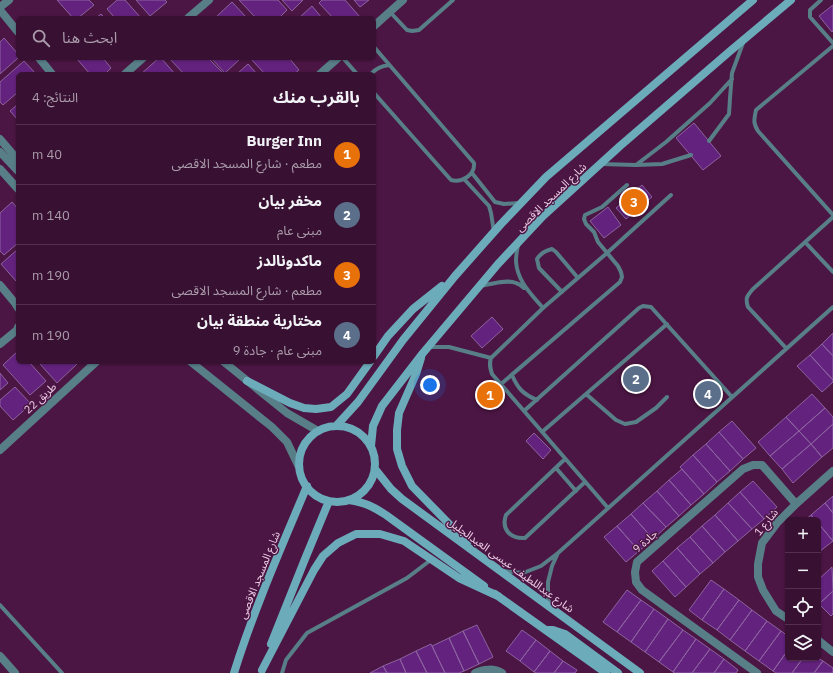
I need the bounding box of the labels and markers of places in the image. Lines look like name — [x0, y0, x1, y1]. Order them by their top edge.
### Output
pin: 3 — [621, 187, 647, 217]
pin: 2 — [623, 364, 649, 394]
pin: 4 — [695, 379, 721, 409]
pin: 1 — [477, 380, 503, 410]

